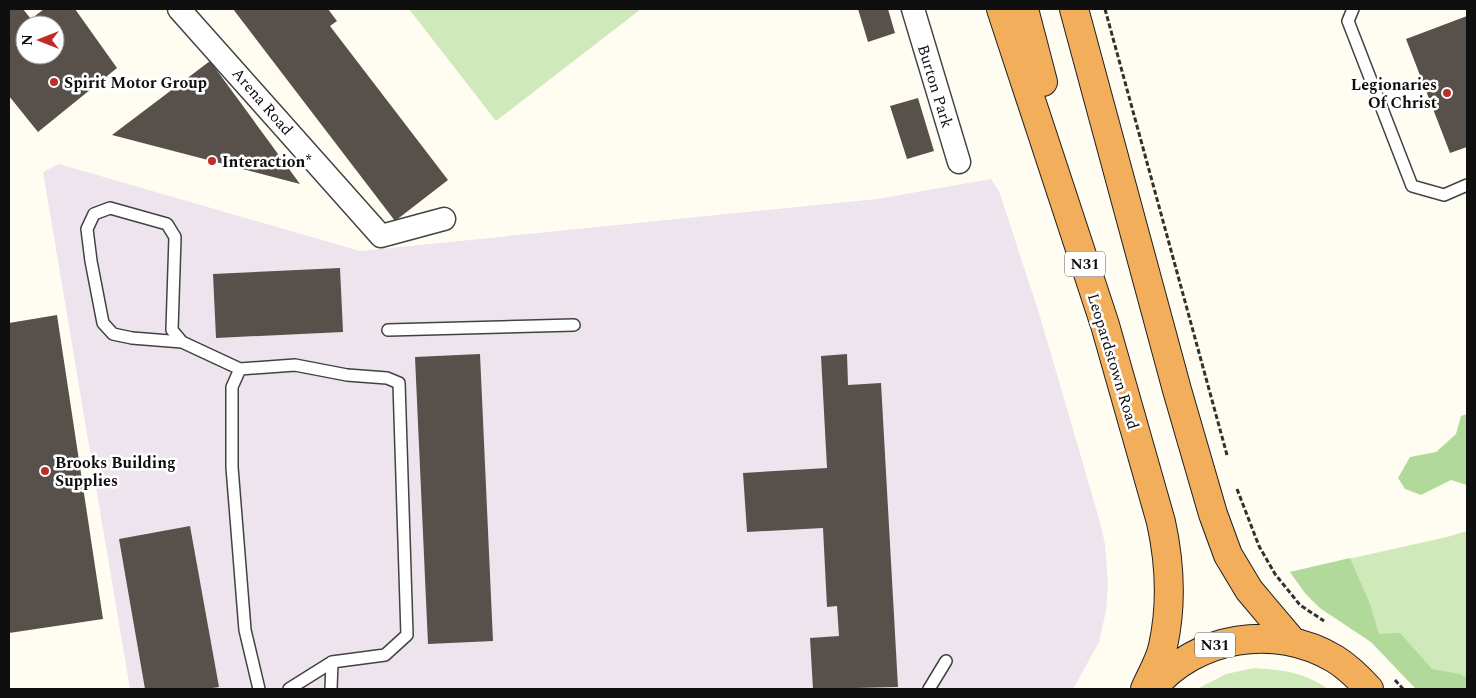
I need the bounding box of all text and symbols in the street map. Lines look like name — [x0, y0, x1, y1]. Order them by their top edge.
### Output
north arrow — [15, 15, 65, 65]
text: N — [17, 34, 38, 46]
street label: Burton Park — [911, 41, 959, 131]
street label: Arena Road — [226, 62, 299, 141]
place label: Spirit Motor Group — [64, 71, 207, 95]
place label: Legionaries Of Christ — [1351, 73, 1437, 115]
marker: Spirit Motor Group — [48, 76, 60, 88]
marker: Legionaries Of Christ — [1441, 87, 1453, 99]
place label: Interaction* — [222, 150, 312, 174]
marker: Interaction* — [206, 155, 218, 167]
road number: N31 — [1065, 252, 1105, 276]
street label: Leopardstown Road — [1081, 290, 1145, 432]
place label: Brooks Building Supplies — [55, 451, 176, 493]
marker: Brooks Building Supplies — [39, 465, 51, 477]
road number: N31 — [1195, 632, 1235, 658]

